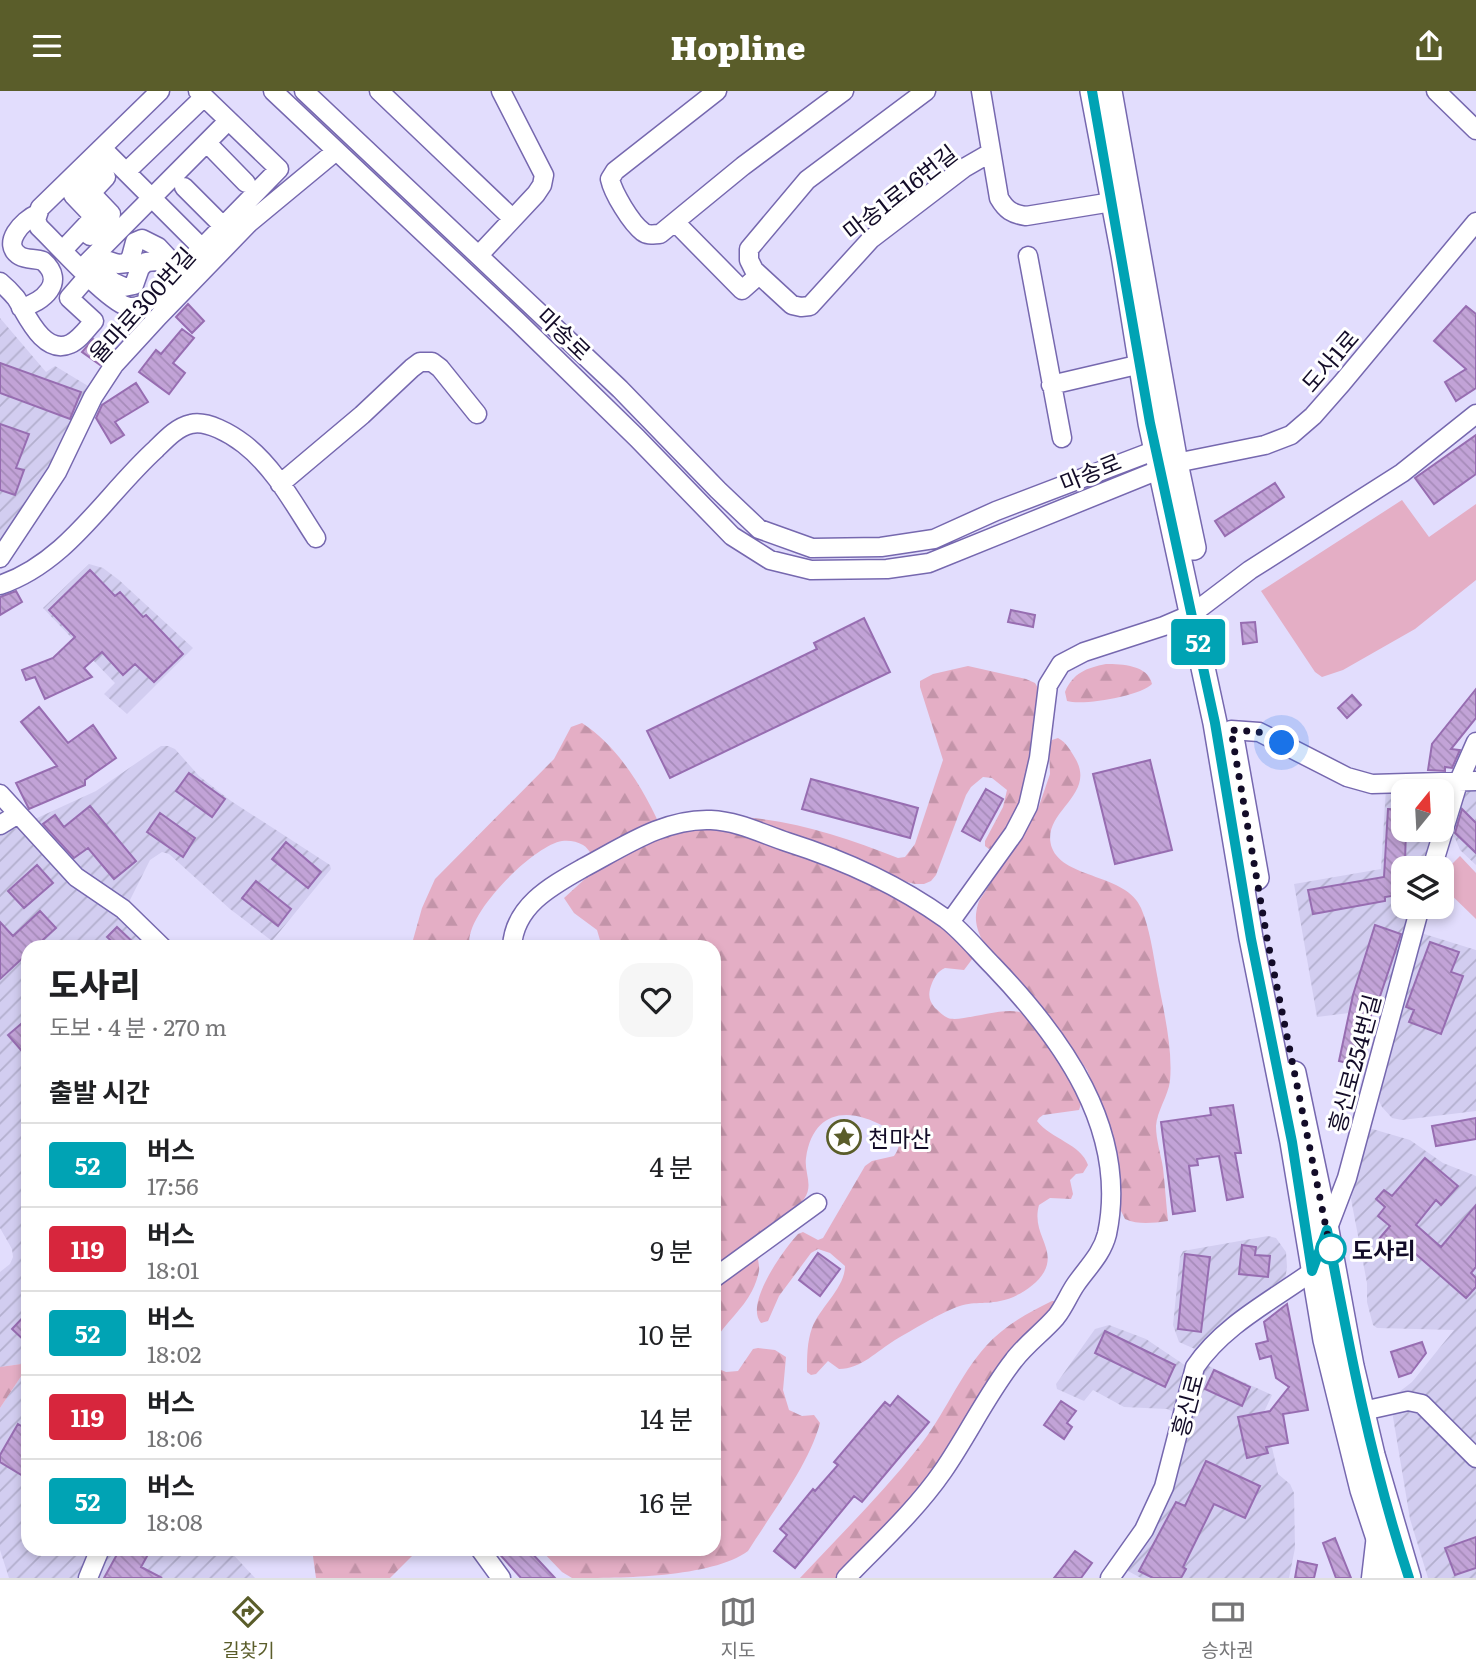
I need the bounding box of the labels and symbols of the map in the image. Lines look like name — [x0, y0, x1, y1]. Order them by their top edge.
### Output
street label: 마송1로16번길 — [835, 135, 963, 247]
street label: 율마로300번길 — [80, 239, 202, 369]
street label: 마송로 — [530, 299, 600, 367]
street label: 도사1로 — [1292, 321, 1366, 399]
street label: 마송로 — [1054, 443, 1126, 499]
line badge: 52 — [1166, 619, 1230, 665]
your location — [1264, 725, 1299, 760]
north arrow — [1391, 779, 1454, 842]
street label: 흥신로254번길 — [1318, 990, 1388, 1136]
place icon: 천마산 — [825, 1118, 863, 1156]
place label: 천마산 — [868, 1120, 931, 1154]
place label: 도사리 — [1352, 1232, 1415, 1266]
marker: 도사리 — [1316, 1234, 1346, 1264]
street label: 흥신로 — [1161, 1370, 1211, 1440]

